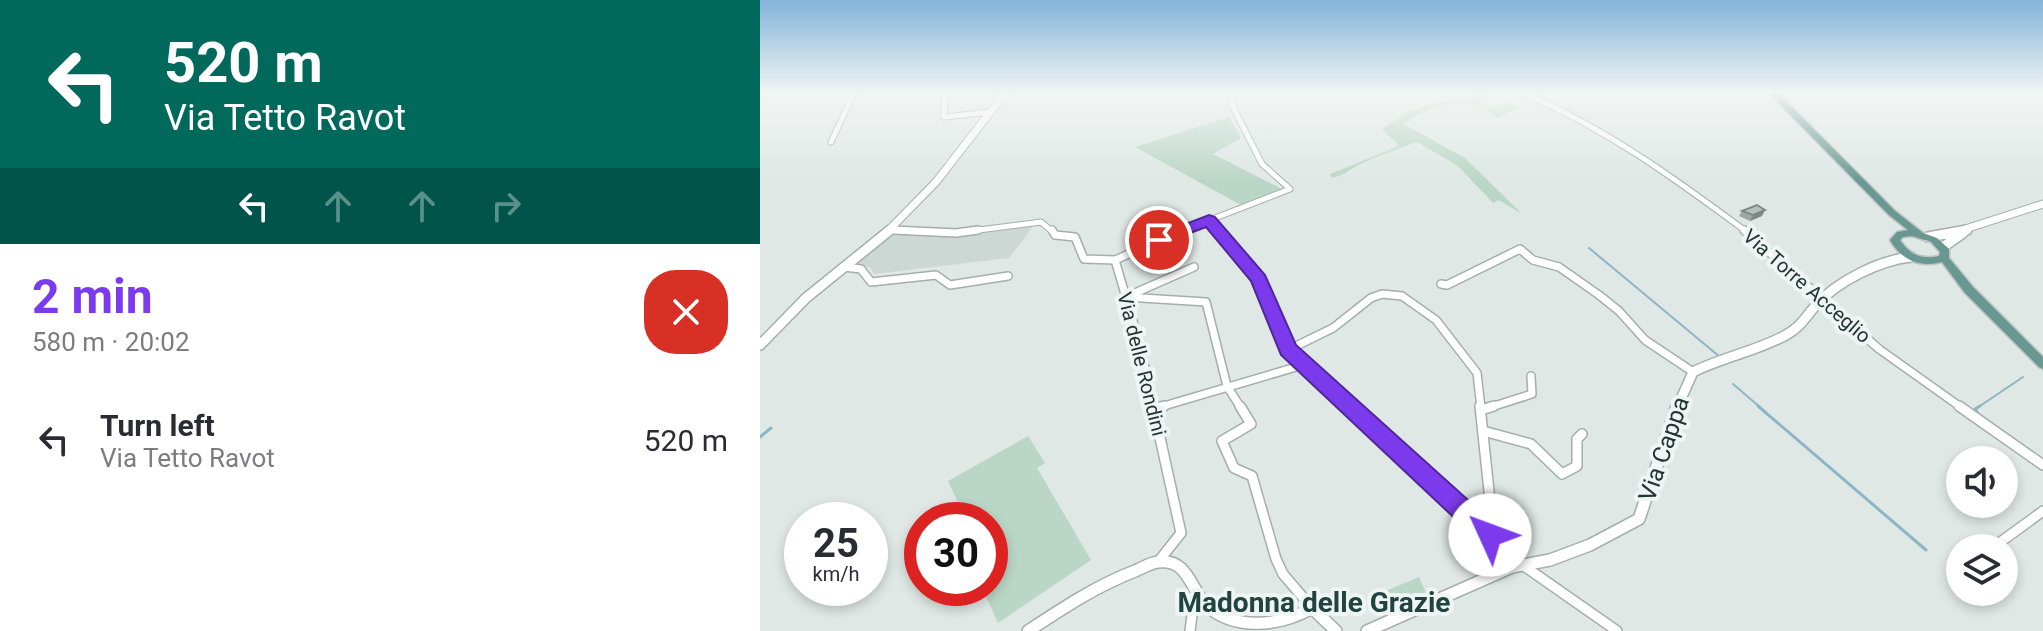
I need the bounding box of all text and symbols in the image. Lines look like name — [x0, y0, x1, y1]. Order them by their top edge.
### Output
text: 520 m — [164, 30, 323, 96]
icon: left — [32, 32, 136, 136]
text: Via Tetto Ravot — [164, 97, 406, 139]
icon: left — [232, 184, 276, 228]
icon: ahead — [316, 184, 360, 228]
icon: ahead — [400, 184, 444, 228]
icon: right — [484, 184, 528, 228]
pin — [1125, 206, 1193, 274]
icon: arrive — [1137, 218, 1181, 262]
street label: Via Torre Acceglio — [1738, 224, 1876, 348]
text: 2 min — [32, 268, 153, 325]
button: close — [644, 270, 728, 354]
street label: Via delle Rondini — [1113, 290, 1171, 438]
text: 580 m · 20:02 — [32, 327, 190, 357]
street label: Via Cappa — [1633, 393, 1695, 505]
text: Turn left — [100, 408, 215, 443]
icon: left — [32, 418, 76, 462]
text: 520 m — [644, 423, 728, 458]
text: Via Tetto Ravot — [100, 443, 275, 473]
map controls — [1946, 446, 2018, 606]
button: sound — [1946, 446, 2018, 518]
position arrow — [1448, 493, 1532, 577]
speed limit sign: 30 — [904, 502, 1008, 606]
text: 25 — [813, 520, 859, 567]
button: layers — [1946, 534, 2018, 606]
text: km/h — [813, 562, 859, 586]
district label: Madonna delle Grazie — [1178, 586, 1450, 619]

